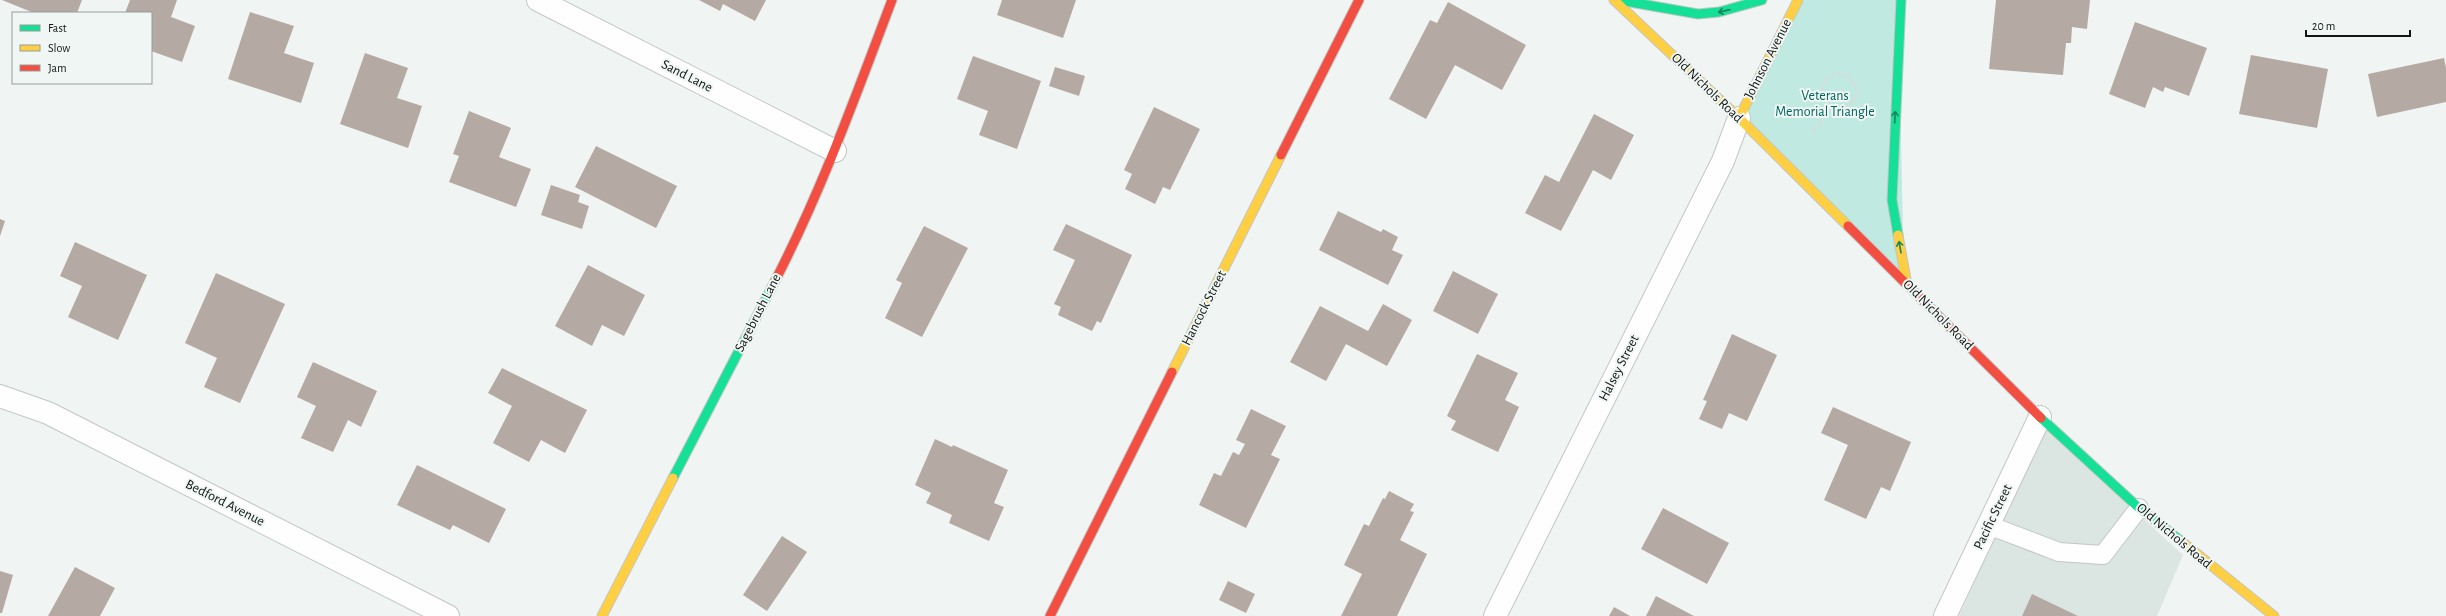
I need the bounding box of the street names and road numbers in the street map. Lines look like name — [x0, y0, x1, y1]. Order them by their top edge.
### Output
street label: Johnson Avenue — [1742, 17, 1794, 101]
street label: Old Nichols Road — [1669, 51, 1745, 125]
street label: Sand Lane — [659, 57, 715, 95]
street label: Hancock Street — [1179, 268, 1229, 348]
street label: Sagebrush Lane — [732, 272, 784, 354]
street label: Old Nichols Road — [1900, 277, 1976, 353]
street label: Halsey Street — [1596, 332, 1642, 403]
street label: Bedford Avenue — [183, 477, 267, 529]
street label: Pacific Street — [1971, 482, 2015, 552]
street label: Old Nichols Road — [2134, 501, 2214, 571]

